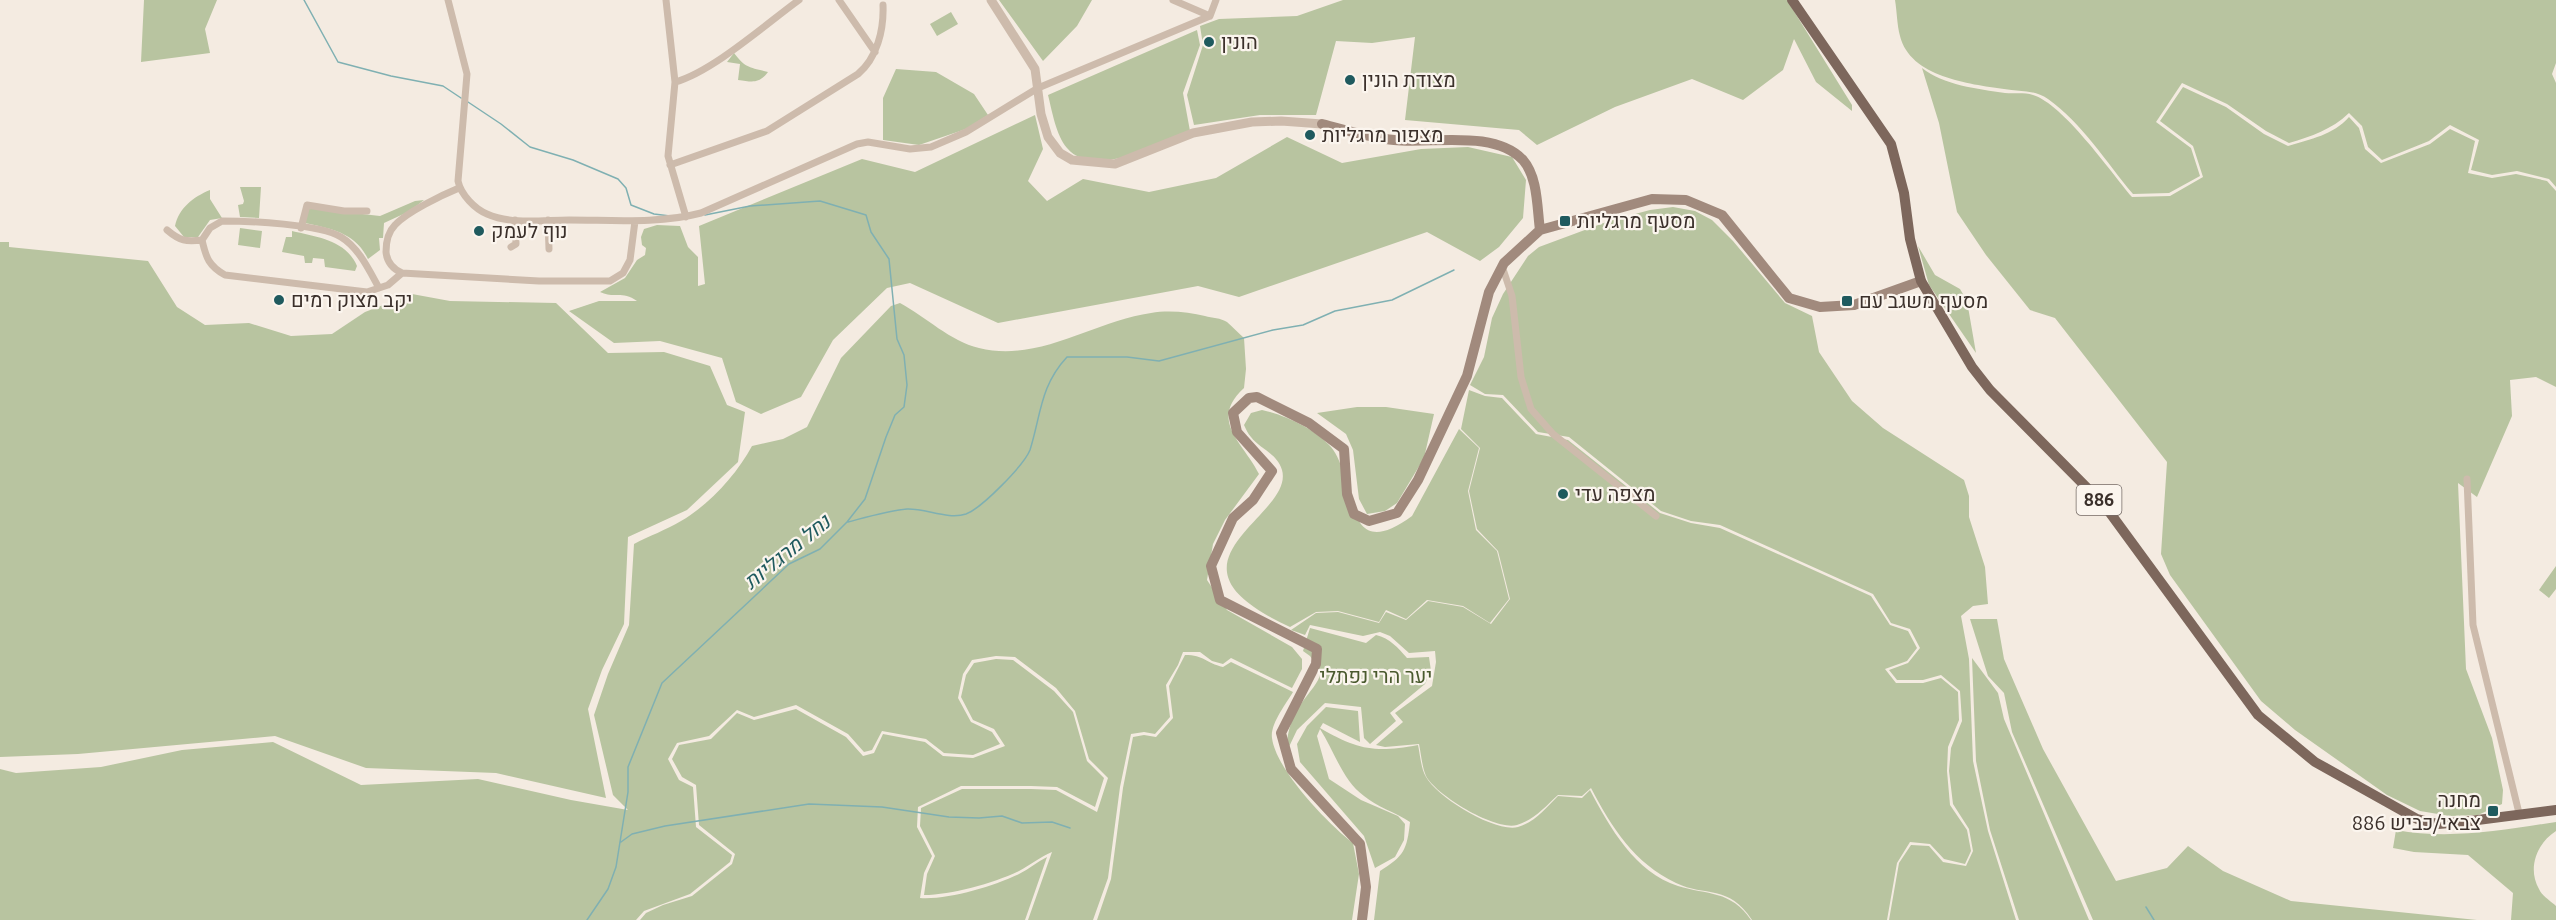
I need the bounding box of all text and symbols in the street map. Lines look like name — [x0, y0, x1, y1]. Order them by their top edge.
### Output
place label: הונין — [1221, 30, 1258, 53]
marker: הונין — [1202, 35, 1216, 49]
place label: מצודת הונין — [1362, 68, 1456, 91]
marker: מצודת הונין — [1343, 73, 1357, 87]
place label: מצפור מרגליות — [1322, 123, 1443, 146]
marker: מצפור מרגליות — [1303, 128, 1317, 142]
place label: מסעף מרגליות — [1577, 209, 1695, 232]
marker: מסעף מרגליות — [1558, 214, 1572, 228]
place label: נוף לעמק — [491, 219, 568, 242]
marker: נוף לעמק — [472, 224, 486, 238]
place label: יקב מצוק רמים — [291, 288, 412, 311]
place label: מסעף משגב עם — [1859, 289, 1988, 312]
marker: יקב מצוק רמים — [272, 293, 286, 307]
marker: מסעף משגב עם — [1840, 294, 1854, 308]
place label: מצפה עדי — [1575, 482, 1656, 505]
road number: 886 — [2076, 485, 2122, 515]
marker: מצפה עדי — [1556, 487, 1570, 501]
water label: נחל מרגליות — [738, 508, 835, 593]
park label: יער הרי נפתלי — [1320, 664, 1432, 687]
place label: מחנה צבאי/כביש 886 — [2352, 788, 2481, 834]
marker: מחנה צבאי/כביש 886 — [2486, 804, 2500, 818]

